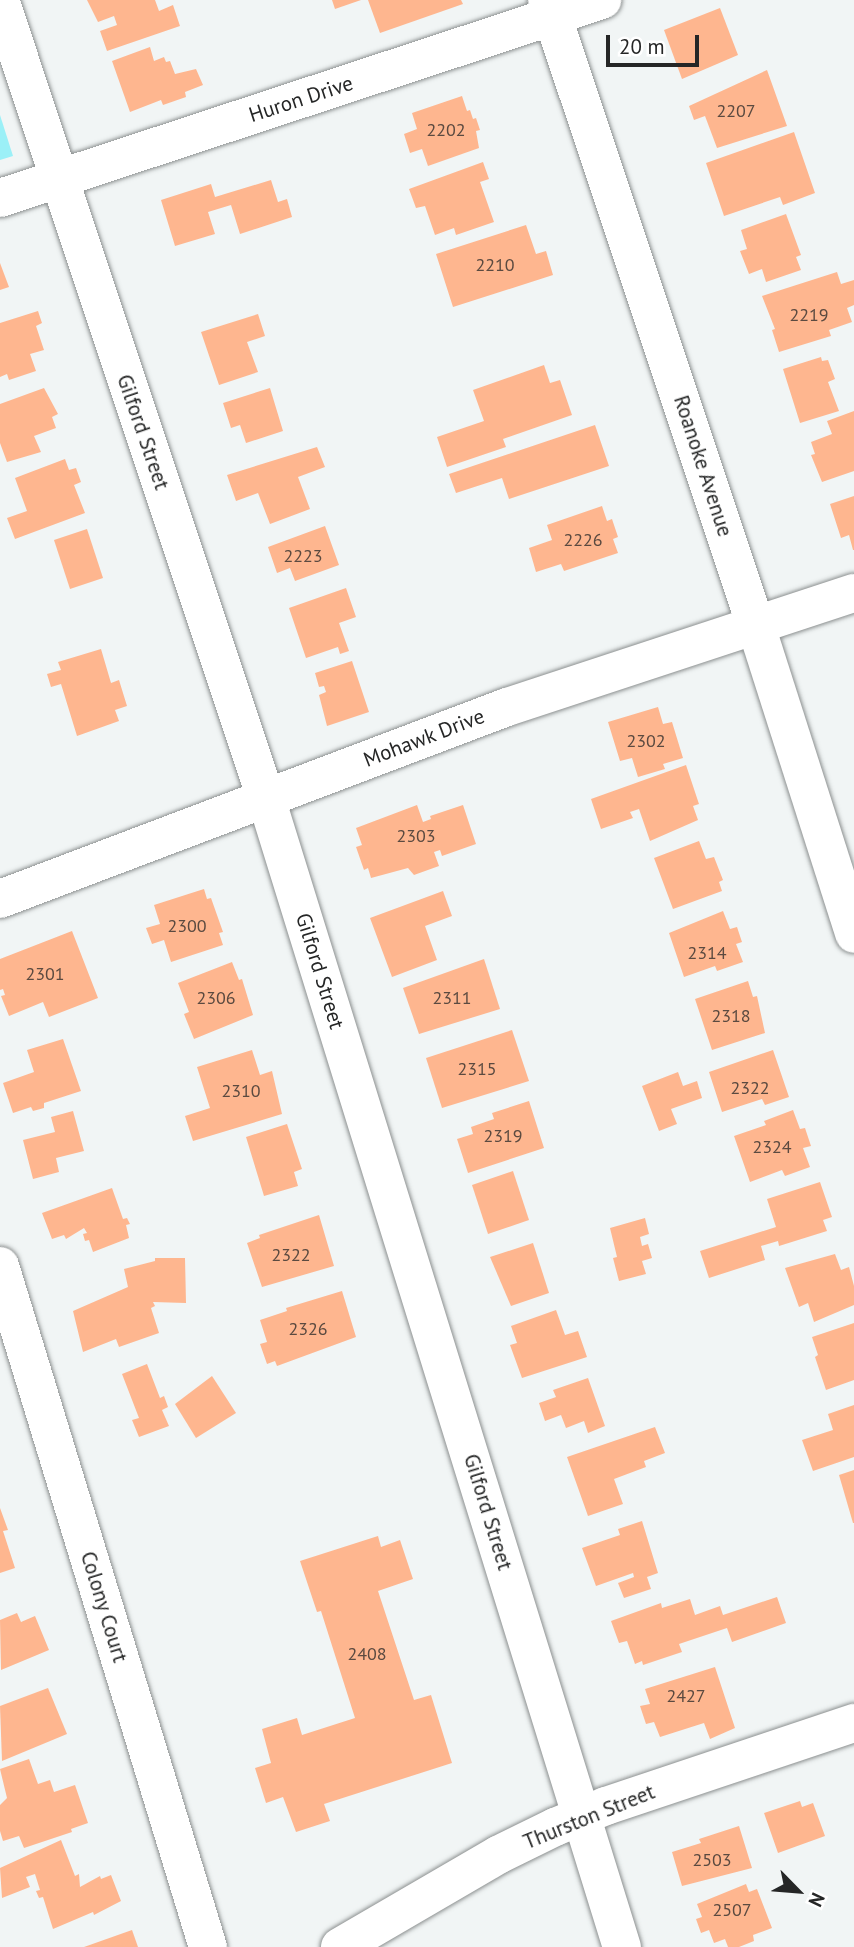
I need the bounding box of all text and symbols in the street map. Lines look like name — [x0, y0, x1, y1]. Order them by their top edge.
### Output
scale bar — [609, 21, 702, 65]
text: 20 m — [619, 33, 665, 60]
street label: Huron Drive — [246, 70, 356, 128]
house number: 2207 — [716, 100, 756, 122]
house number: 2202 — [426, 119, 466, 141]
house number: 2210 — [475, 254, 515, 276]
house number: 2219 — [789, 304, 829, 326]
street label: Gilford Street — [112, 371, 174, 493]
street label: Roanoke Avenue — [668, 392, 738, 540]
house number: 2226 — [563, 529, 603, 551]
house number: 2223 — [283, 545, 323, 567]
street label: Mohawk Drive — [360, 703, 488, 773]
house number: 2302 — [626, 730, 666, 752]
house number: 2303 — [396, 825, 436, 847]
street label: Gilford Street — [290, 910, 350, 1032]
house number: 2300 — [167, 915, 207, 937]
house number: 2314 — [687, 942, 727, 964]
house number: 2301 — [25, 963, 65, 985]
house number: 2306 — [196, 987, 236, 1009]
house number: 2311 — [432, 987, 472, 1009]
house number: 2318 — [711, 1005, 751, 1027]
house number: 2315 — [457, 1058, 497, 1080]
house number: 2322 — [730, 1077, 770, 1099]
house number: 2310 — [221, 1080, 261, 1102]
house number: 2319 — [483, 1125, 523, 1147]
house number: 2324 — [752, 1136, 792, 1158]
house number: 2322 — [271, 1244, 311, 1266]
house number: 2326 — [288, 1318, 328, 1340]
street label: Gilford Street — [458, 1451, 518, 1573]
street label: Colony Court — [75, 1548, 133, 1666]
house number: 2408 — [347, 1643, 387, 1665]
house number: 2427 — [666, 1685, 706, 1707]
street label: Thurston Street — [520, 1779, 658, 1855]
house number: 2503 — [692, 1849, 732, 1871]
north arrow — [763, 1856, 833, 1926]
text: N — [804, 1889, 831, 1911]
house number: 2507 — [712, 1899, 752, 1921]

